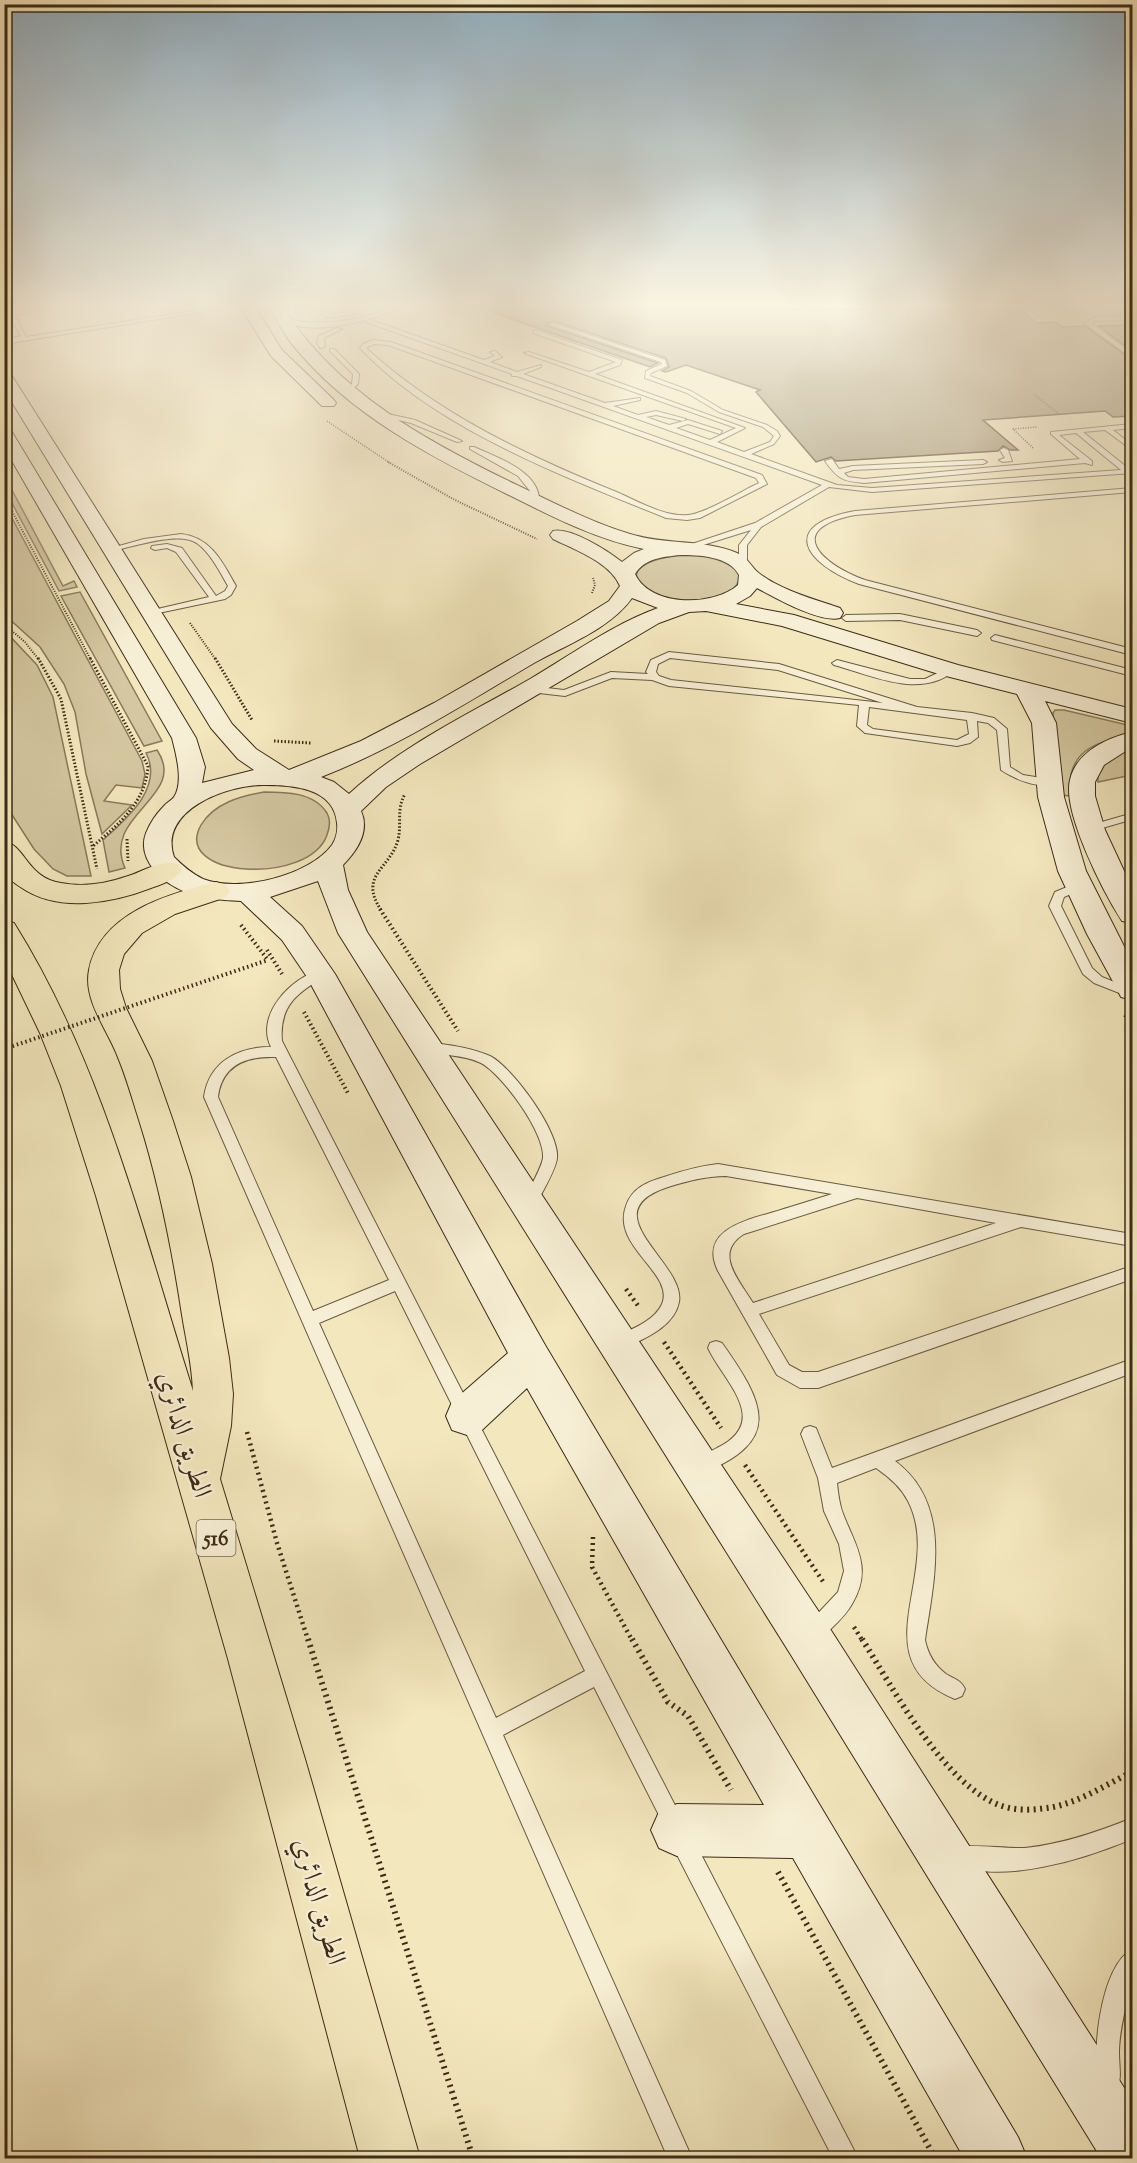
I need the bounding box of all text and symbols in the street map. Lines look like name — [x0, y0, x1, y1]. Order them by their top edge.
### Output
street label: الطريق الدائري — [145, 1367, 220, 1503]
road number: 516 — [196, 1520, 236, 1556]
street label: الطريق الدائري — [281, 1834, 354, 1970]

